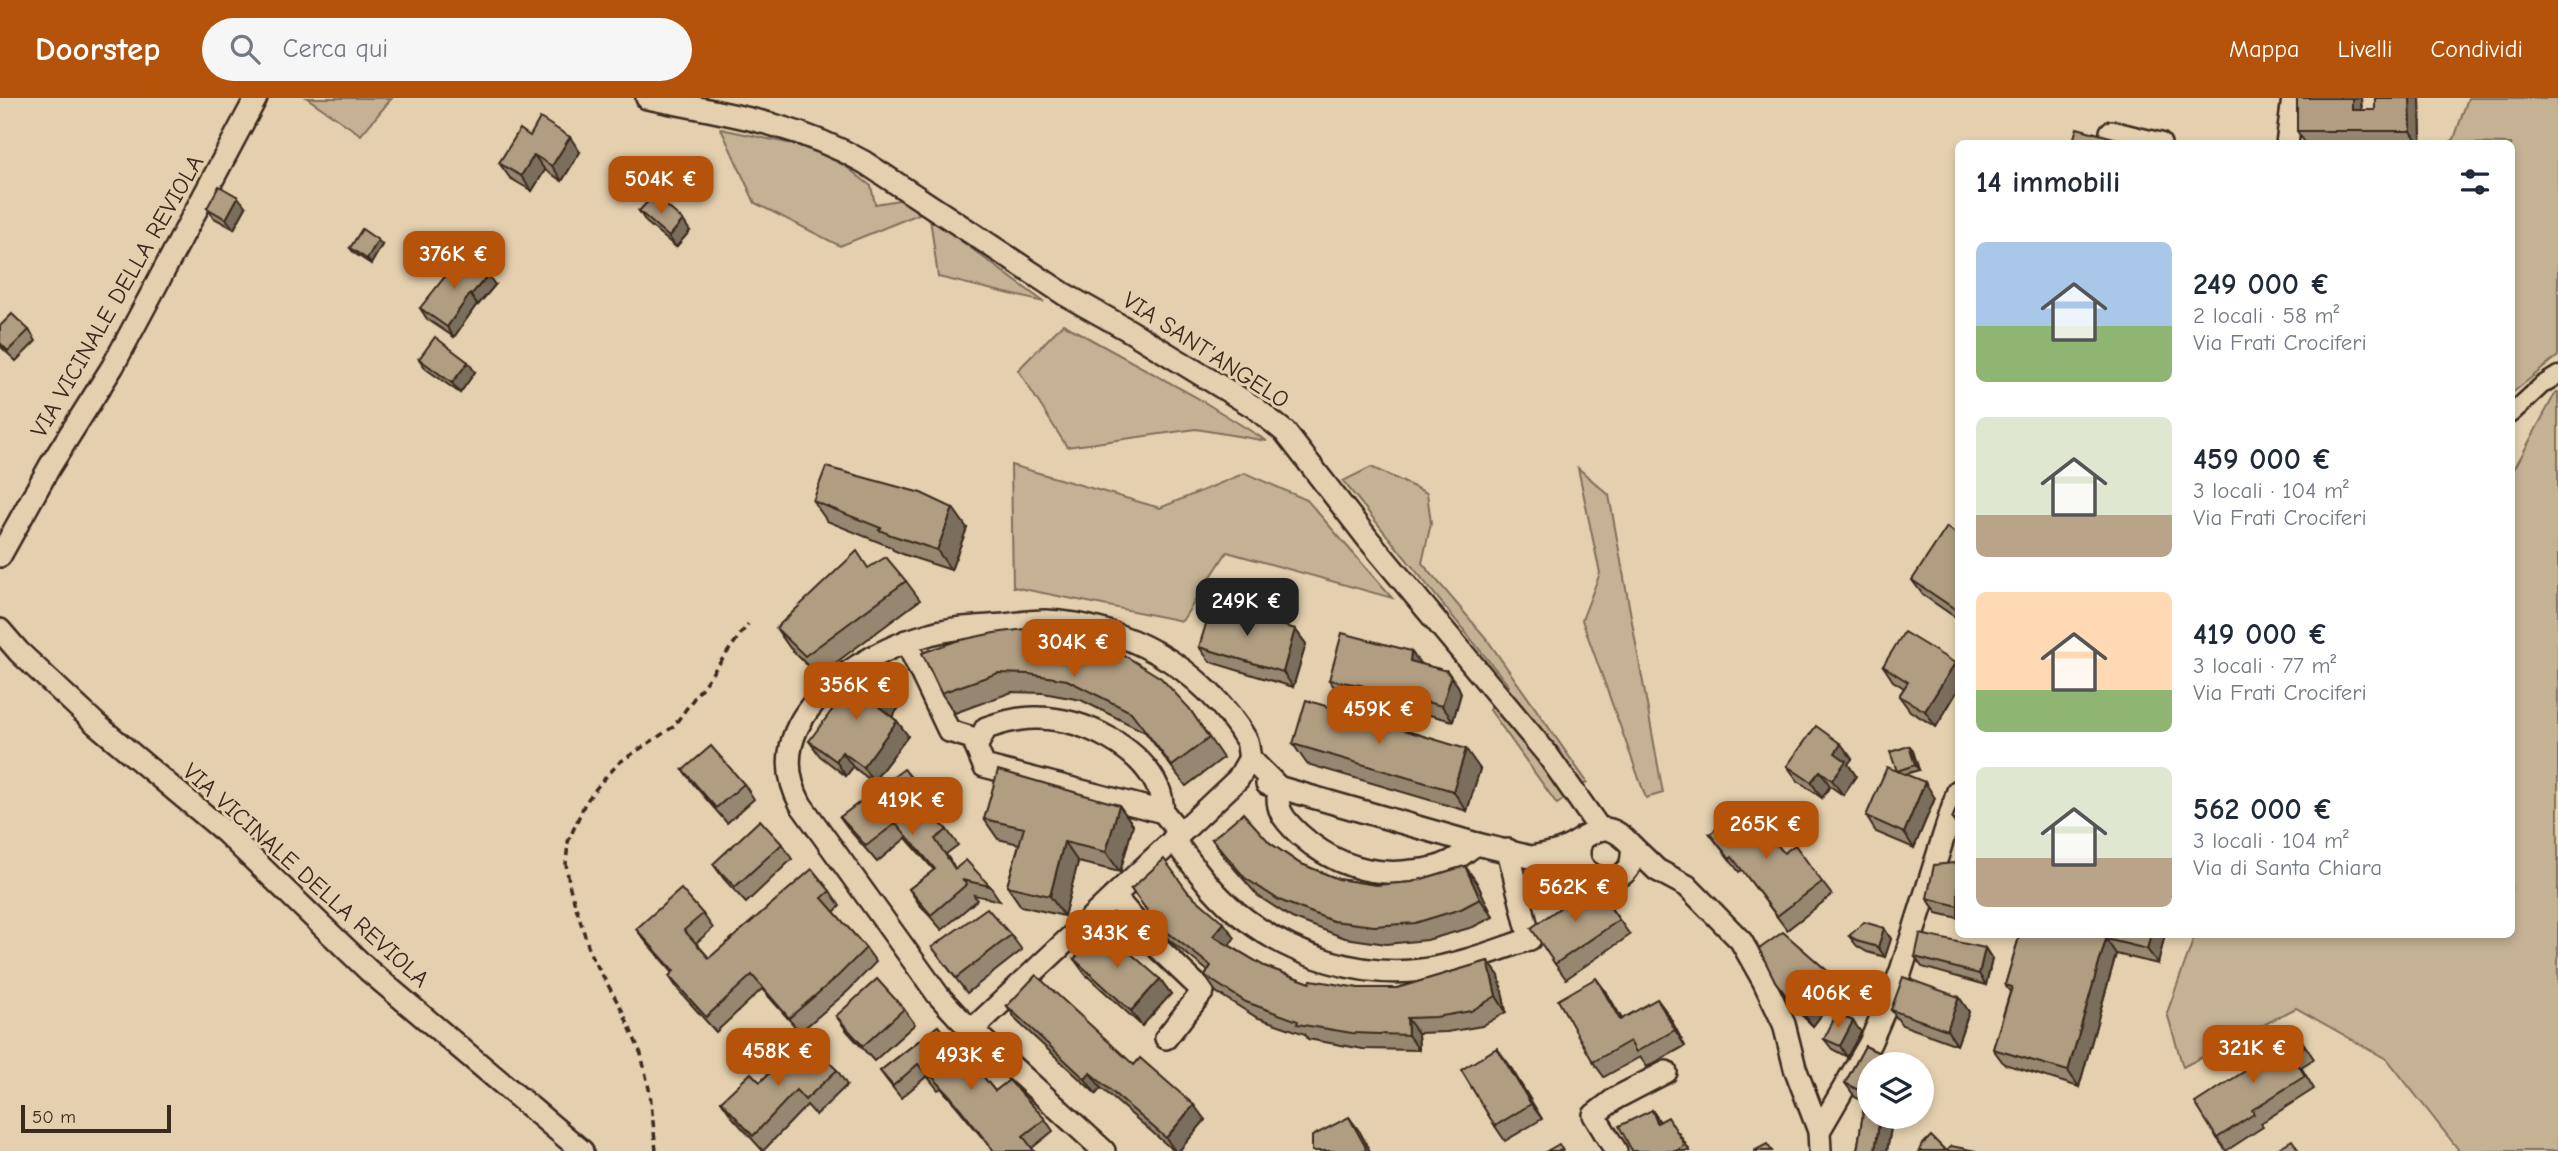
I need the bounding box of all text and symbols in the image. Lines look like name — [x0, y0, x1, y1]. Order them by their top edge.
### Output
search box — [202, 18, 692, 81]
text: Doorstep — [35, 30, 160, 68]
icon: search — [226, 30, 264, 68]
text: Cerca qui — [282, 34, 388, 64]
text: Mappa — [2229, 35, 2299, 63]
text: Livelli — [2337, 35, 2392, 63]
text: Condividi — [2430, 35, 2523, 63]
street label: VIA VICINALE DELLA REVIOLA — [25, 150, 210, 442]
pin: 504K € — [604, 156, 718, 216]
icon: filters — [2456, 163, 2494, 201]
text: 504K € — [624, 165, 698, 192]
text: 14 immobili — [1976, 165, 2120, 200]
pin: 376K € — [397, 232, 511, 291]
text: 376K € — [419, 240, 489, 267]
text: 249 000 € — [2193, 267, 2330, 302]
icon: home — [2032, 270, 2116, 354]
street label: VIA SANT'ANGELO — [1118, 286, 1294, 414]
text: 2 locali · 58 m² — [2193, 302, 2339, 329]
text: Via Frati Crociferi — [2193, 329, 2367, 356]
text: 459 000 € — [2193, 442, 2332, 477]
icon: home — [2032, 445, 2116, 529]
text: 3 locali · 104 m² — [2193, 477, 2349, 504]
text: Via Frati Crociferi — [2193, 504, 2367, 531]
pin: 249K € — [1190, 578, 1304, 638]
text: 249K € — [1212, 587, 1282, 614]
text: 419 000 € — [2193, 617, 2328, 652]
pin: 304K € — [1017, 620, 1131, 679]
icon: home — [2032, 620, 2116, 704]
text: 304K € — [1038, 628, 1110, 655]
text: 3 locali · 77 m² — [2193, 652, 2336, 679]
pin: 356K € — [799, 662, 913, 722]
text: 356K € — [820, 671, 892, 698]
text: Via Frati Crociferi — [2193, 679, 2367, 706]
pin: 459K € — [1322, 686, 1436, 746]
text: 459K € — [1343, 695, 1415, 722]
street label: VIA VICINALE DELLA REVIOLA — [177, 757, 435, 993]
pin: 419K € — [855, 778, 969, 837]
text: 419K € — [878, 786, 946, 813]
text: 562 000 € — [2193, 792, 2333, 827]
icon: home — [2032, 795, 2116, 879]
pin: 265K € — [1709, 802, 1823, 861]
text: 265K € — [1730, 810, 1802, 837]
text: 3 locali · 104 m² — [2193, 827, 2349, 854]
text: Via di Santa Chiara — [2193, 854, 2382, 881]
pin: 562K € — [1518, 864, 1632, 924]
text: 562K € — [1539, 873, 1611, 900]
pin: 343K € — [1060, 910, 1174, 970]
text: 343K € — [1082, 919, 1152, 946]
pin: 406K € — [1781, 970, 1895, 1030]
text: 406K € — [1802, 979, 1874, 1006]
pin: 321K € — [2196, 1026, 2310, 1085]
pin: 458K € — [721, 1028, 835, 1088]
pin: 493K € — [914, 1032, 1028, 1092]
text: 321K € — [2219, 1034, 2287, 1061]
text: 458K € — [742, 1037, 814, 1064]
text: 493K € — [935, 1041, 1007, 1068]
map controls — [1857, 1052, 1934, 1129]
button: layers — [1857, 1052, 1934, 1129]
scale bar — [21, 1102, 172, 1134]
text: 50 m — [32, 1106, 76, 1128]

